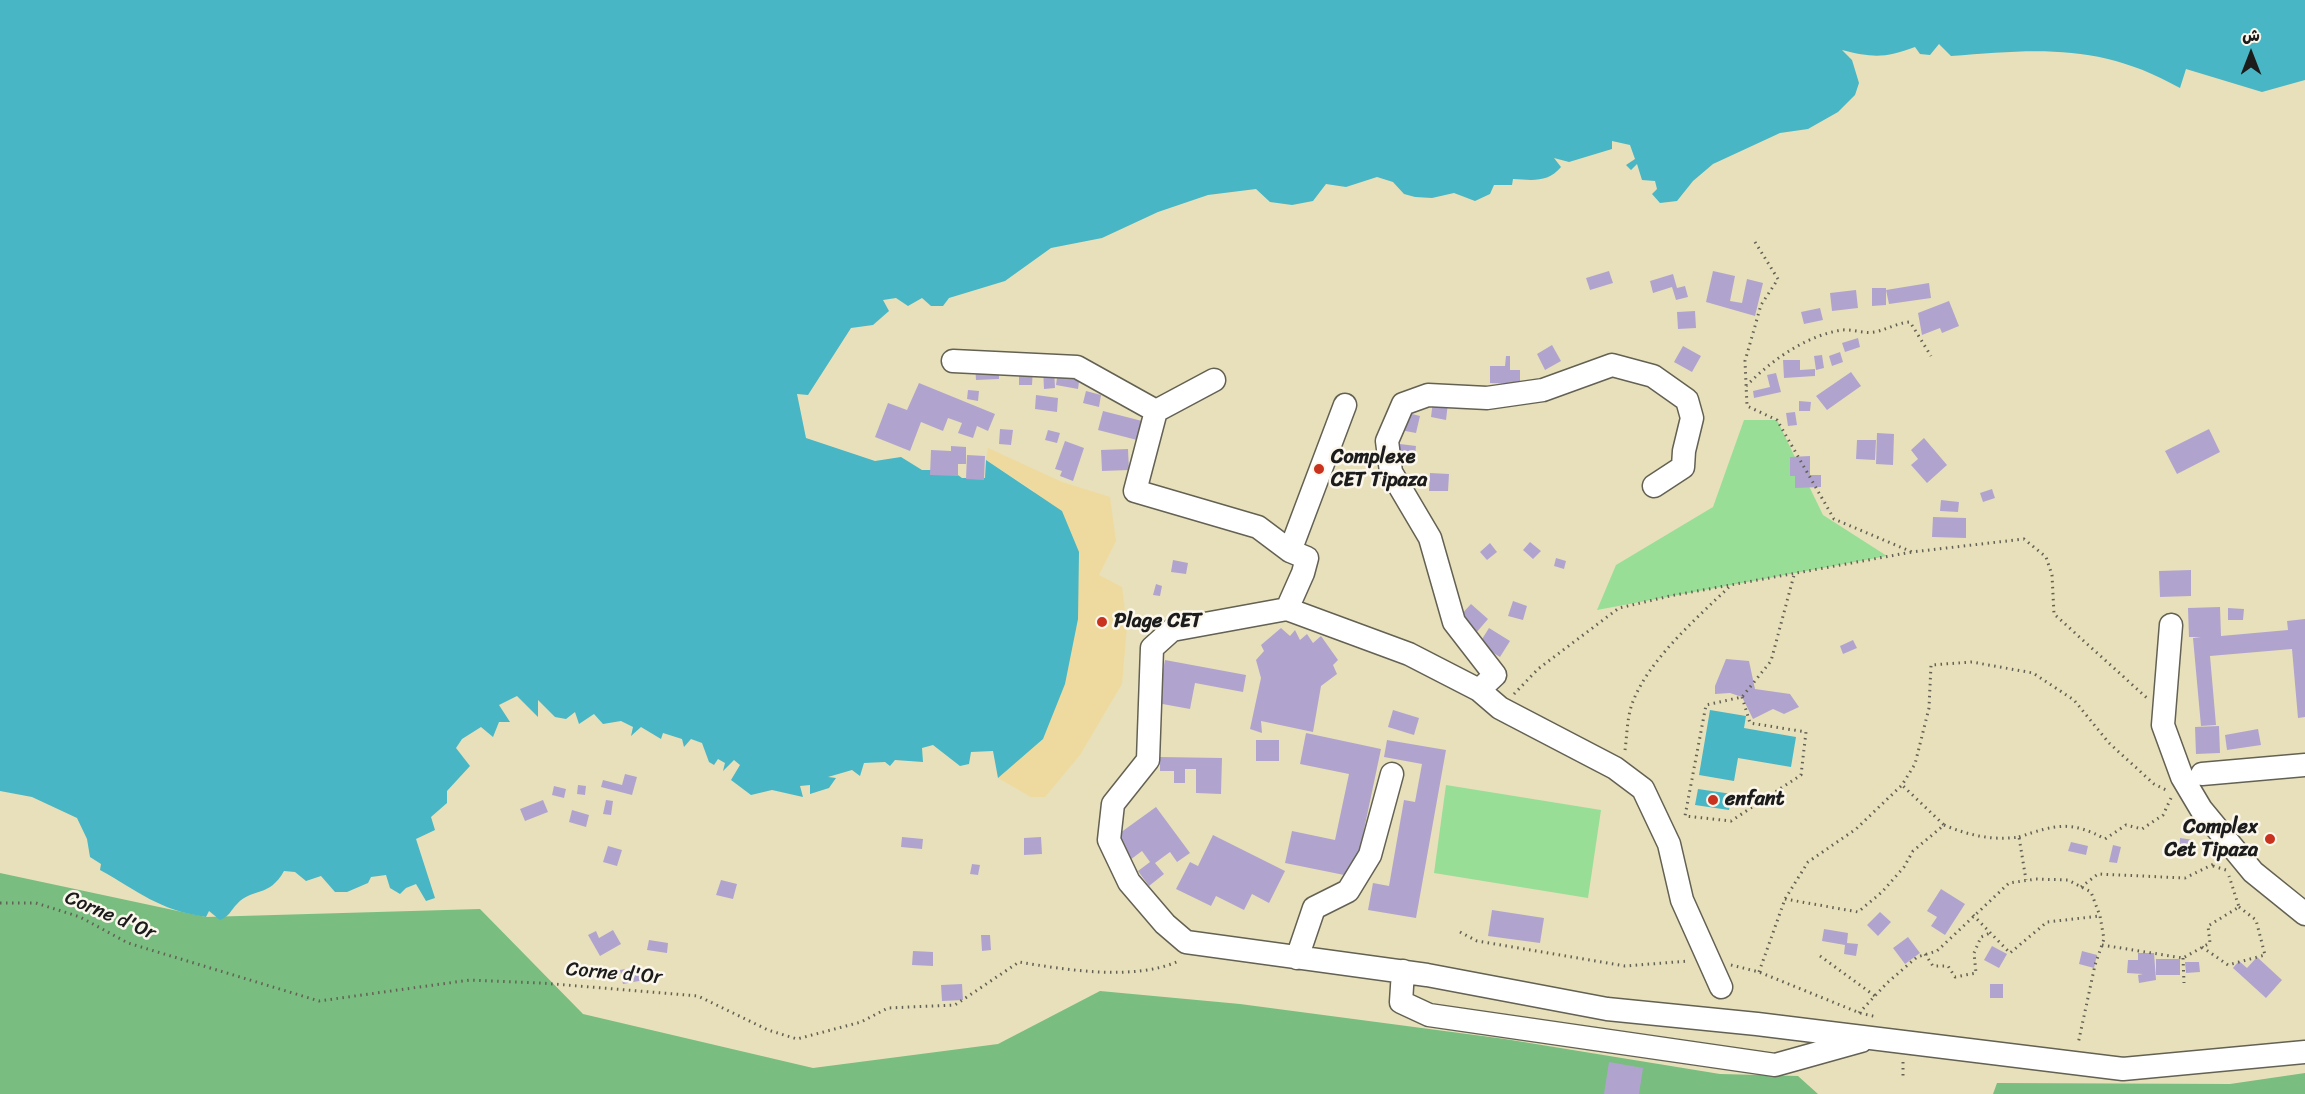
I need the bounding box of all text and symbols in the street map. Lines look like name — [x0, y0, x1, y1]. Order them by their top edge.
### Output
text: ش — [2242, 21, 2260, 50]
north arrow — [2221, 24, 2281, 84]
place label: Complexe CET Tipaza — [1331, 446, 1427, 493]
marker: Complexe CET Tipaza — [1312, 462, 1326, 476]
place label: Plage CET — [1114, 610, 1202, 634]
marker: Plage CET — [1095, 615, 1109, 629]
place label: enfant — [1725, 788, 1784, 812]
marker: enfant — [1706, 793, 1720, 807]
place label: Complex Cet Tipaza — [2165, 816, 2258, 863]
marker: Complex Cet Tipaza — [2263, 832, 2277, 846]
street label: Corne d'Or — [61, 886, 159, 946]
street label: Corne d'Or — [565, 958, 663, 990]

